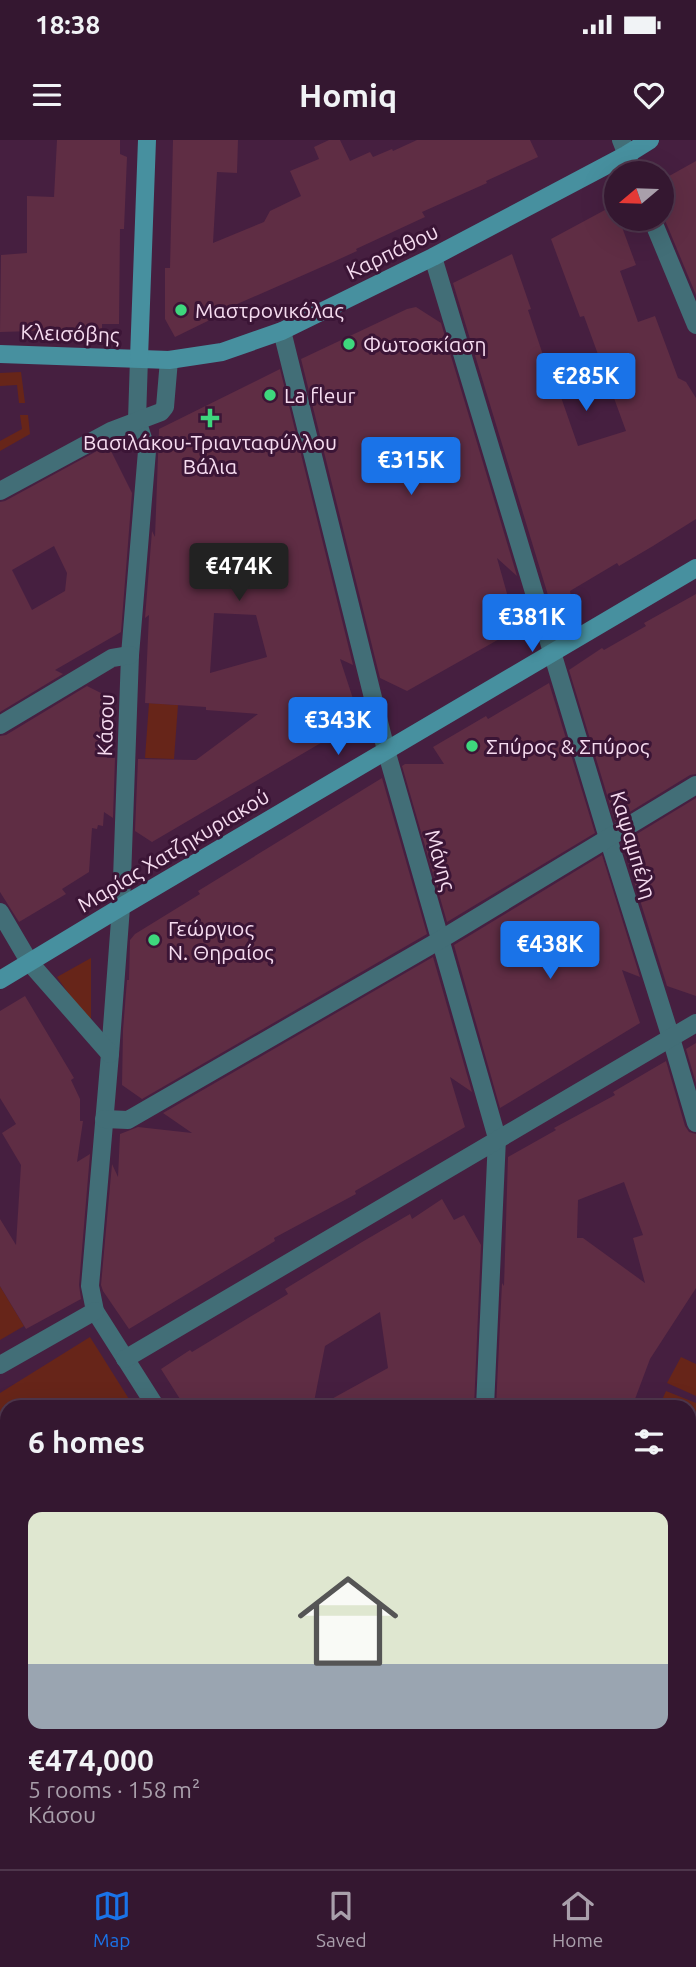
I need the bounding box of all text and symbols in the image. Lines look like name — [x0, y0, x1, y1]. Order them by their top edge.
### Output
text: 18:38 — [35, 10, 100, 39]
icon: menu — [28, 76, 66, 114]
icon: heart — [630, 76, 668, 114]
text: Homiq — [299, 77, 397, 113]
north arrow — [604, 161, 674, 231]
map controls — [604, 161, 674, 231]
street label: Καρπάθου — [342, 219, 442, 283]
place label: Μαστρονικόλας — [195, 298, 344, 322]
marker: Μαστρονικόλας — [173, 302, 189, 318]
street label: Κλεισόβης — [20, 319, 120, 347]
place label: Φωτοσκίαση — [363, 332, 486, 356]
marker: Φωτοσκίαση — [341, 336, 357, 352]
pin: €285K — [537, 354, 635, 413]
text: €285K — [552, 363, 620, 388]
place label: La fleur — [284, 383, 355, 407]
marker: La fleur — [262, 387, 278, 403]
marker: Βασιλάκου-Τριανταφύλλου Βάλια — [202, 410, 218, 426]
place label: Βασιλάκου-Τριανταφύλλου Βάλια — [83, 430, 337, 478]
pin: €315K — [362, 438, 460, 497]
text: €315K — [377, 447, 445, 472]
pin: €474K — [190, 544, 288, 603]
text: €474K — [205, 553, 273, 578]
pin: €381K — [483, 594, 581, 654]
text: €381K — [498, 604, 566, 629]
street label: Κάσου — [92, 693, 118, 757]
pin: €343K — [289, 698, 387, 757]
text: €343K — [304, 707, 372, 732]
place label: Σπύρος & Σπύρος — [486, 734, 650, 758]
marker: Σπύρος & Σπύρος — [464, 738, 480, 754]
street label: Μαρίας Χατζηκυριακού — [73, 783, 273, 917]
street label: Καψαμπέλη — [606, 788, 662, 902]
street label: Μάνης — [421, 827, 461, 894]
place label: Γεώργιος Ν. Θηραίος — [168, 916, 274, 964]
pin: €438K — [501, 922, 599, 981]
text: €438K — [516, 931, 584, 956]
marker: Γεώργιος Ν. Θηραίος — [146, 932, 162, 948]
icon: filters — [630, 1423, 668, 1461]
text: 6 homes — [28, 1425, 145, 1459]
icon: home — [285, 1558, 411, 1684]
text: €474,000 — [28, 1743, 154, 1777]
text: 5 rooms · 158 m² — [28, 1777, 200, 1802]
text: Κάσου — [28, 1802, 96, 1827]
tab: Map — [93, 1887, 131, 1951]
tab: Saved — [316, 1887, 367, 1951]
tab: Home — [552, 1887, 603, 1951]

